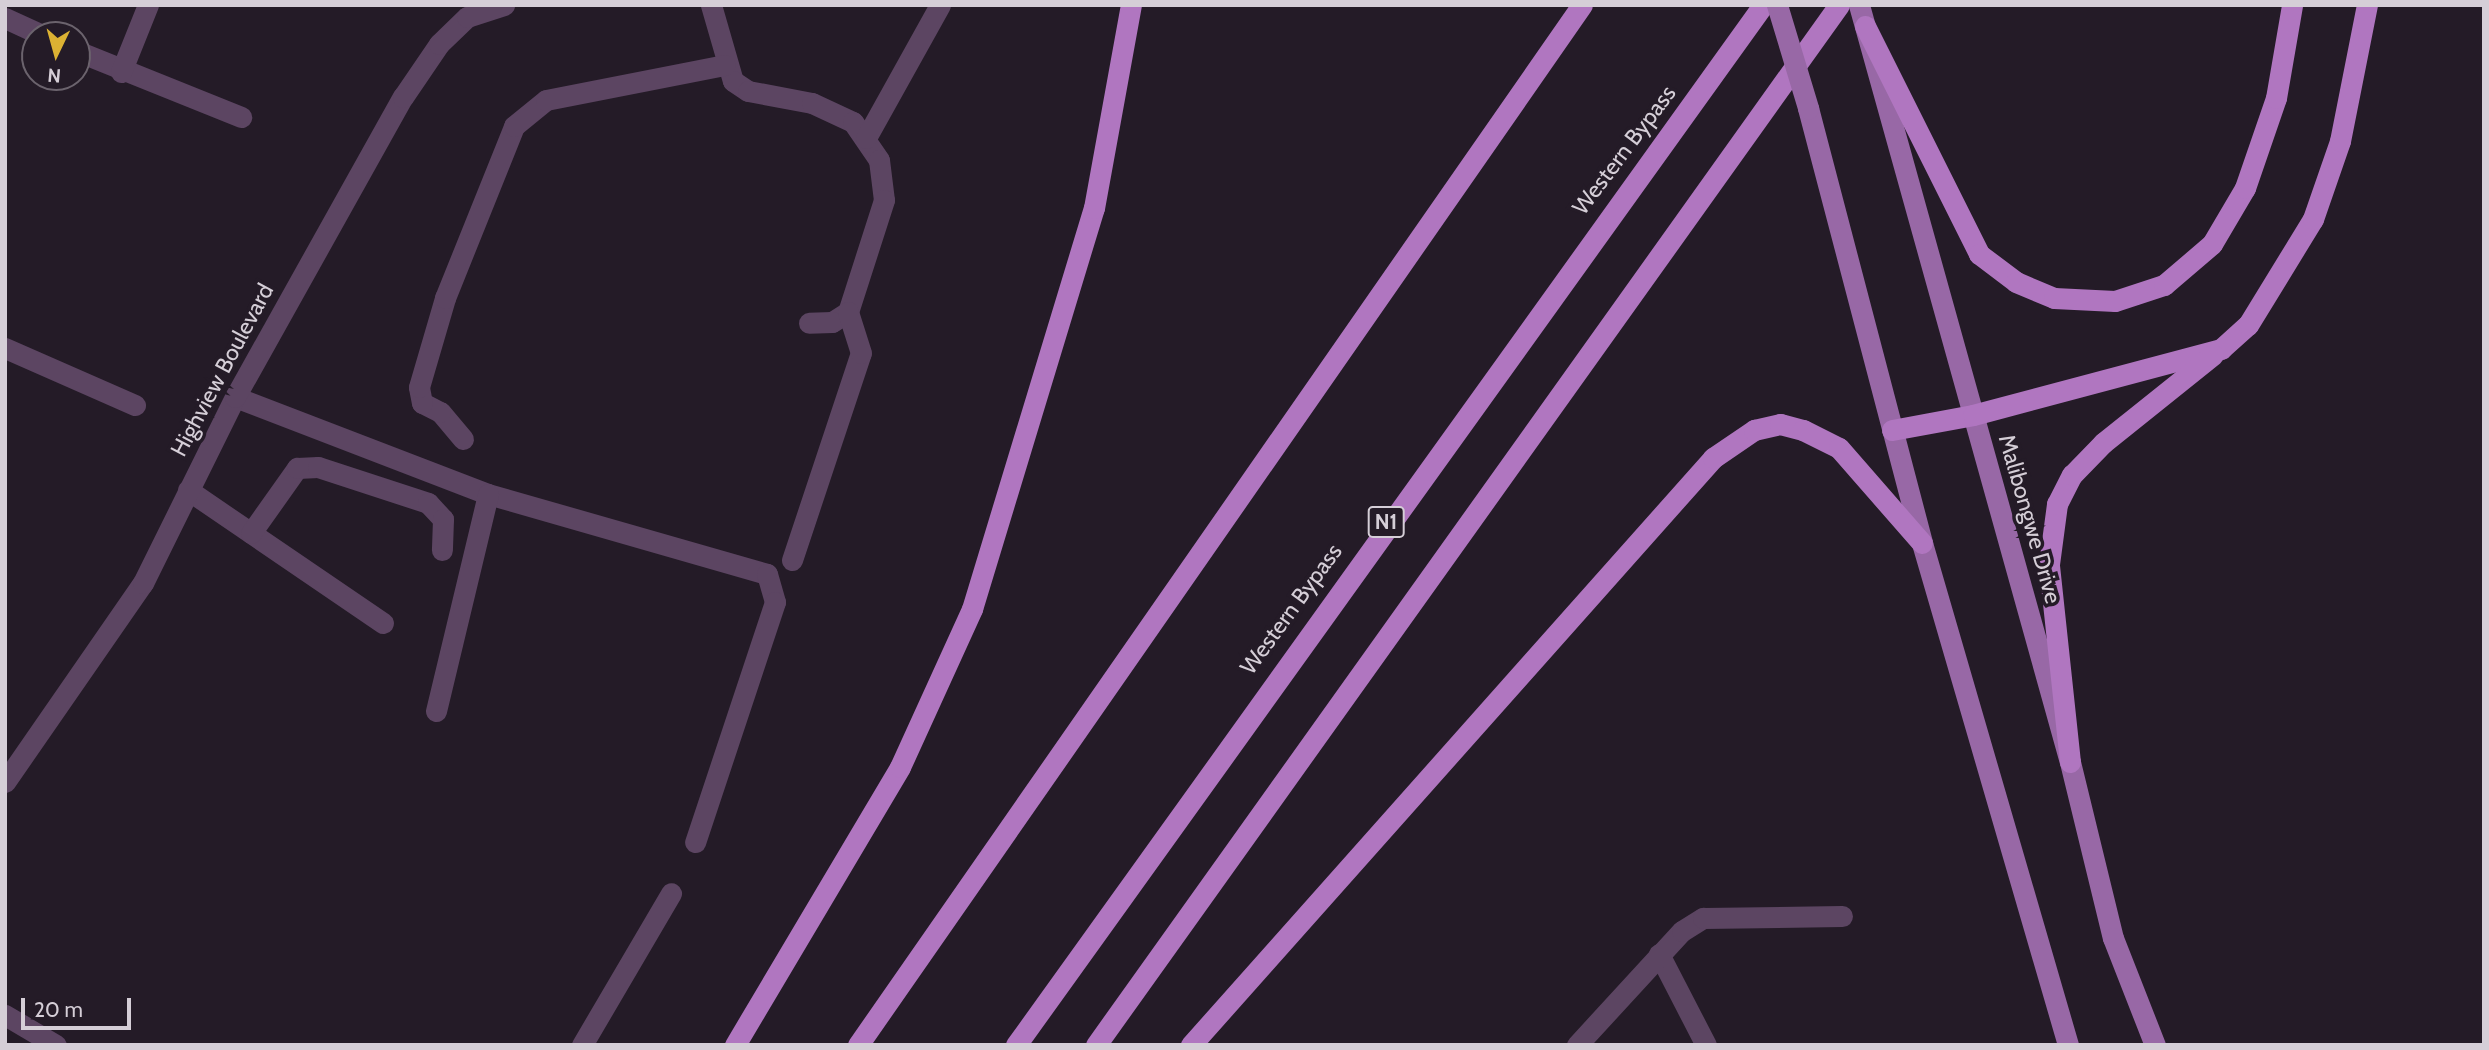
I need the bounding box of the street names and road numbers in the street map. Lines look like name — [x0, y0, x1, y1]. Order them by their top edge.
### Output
street label: Western Bypass — [1566, 80, 1682, 220]
street label: Highview Boulevard — [165, 279, 279, 461]
street label: Malibongwe Drive — [1993, 431, 2067, 607]
road number: N1 — [1367, 504, 1405, 540]
street label: Western Bypass — [1234, 538, 1348, 680]

